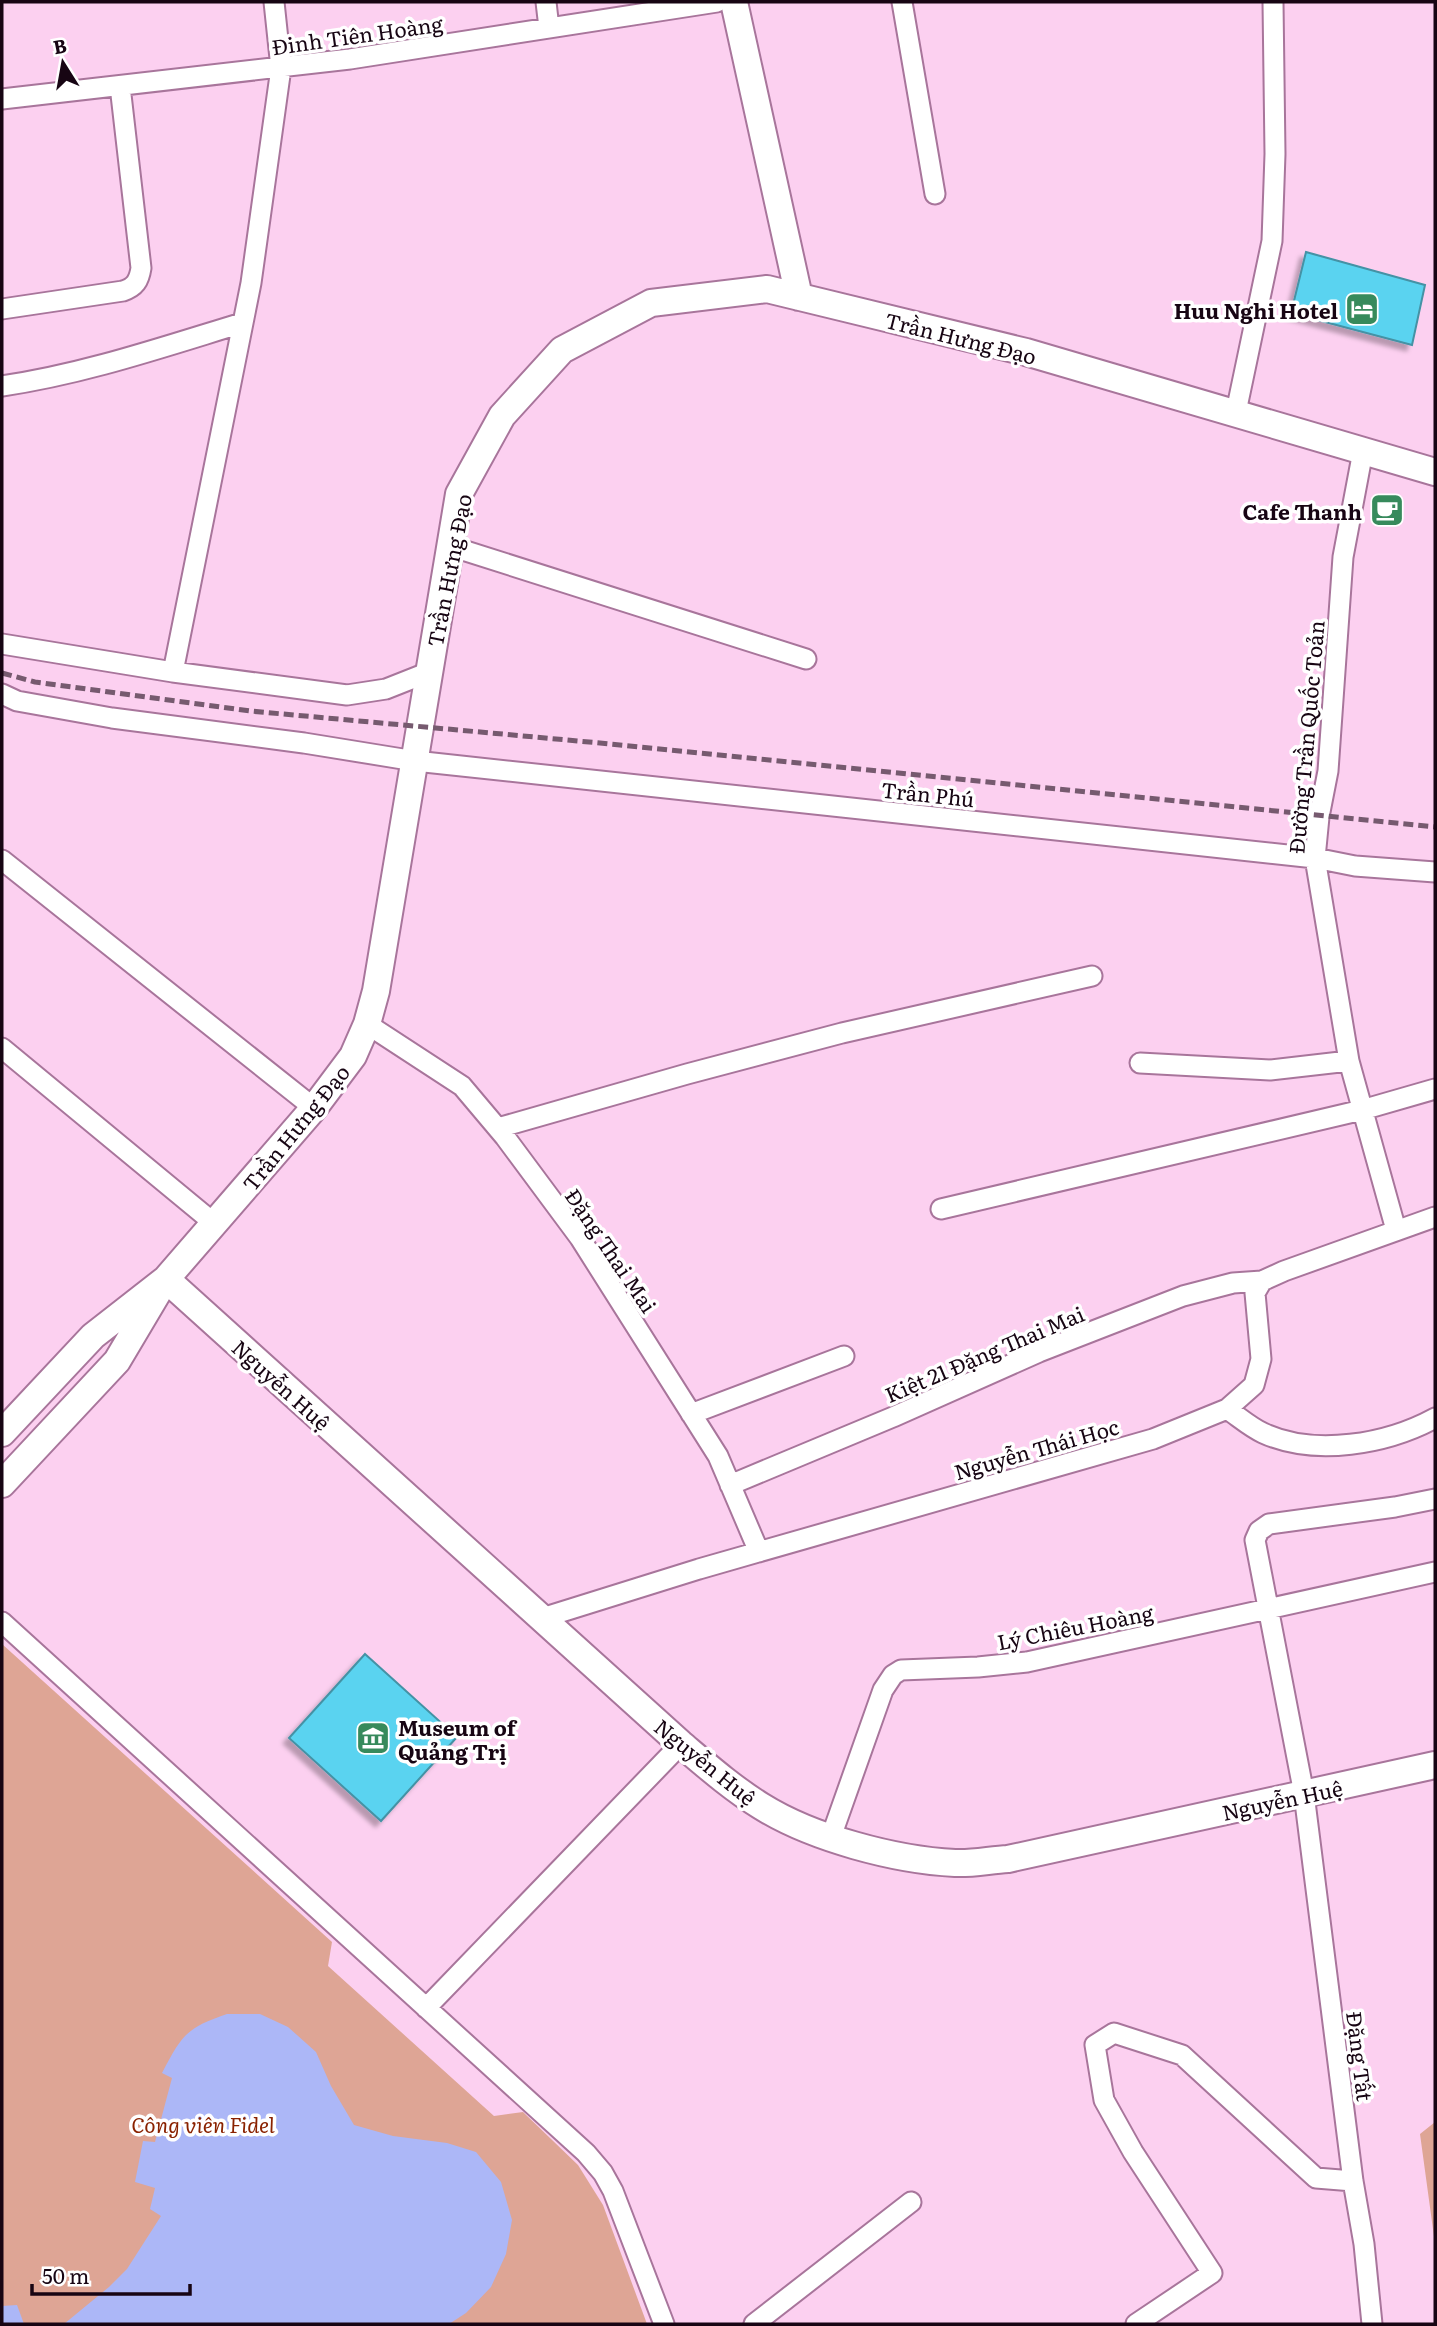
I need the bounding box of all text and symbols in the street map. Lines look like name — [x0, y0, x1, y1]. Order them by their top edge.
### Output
street label: Đinh Tiên Hoàng — [269, 7, 445, 61]
north arrow — [28, 28, 98, 98]
text: B — [50, 30, 69, 60]
hotel icon: Huu Nghi Hotel — [1343, 290, 1381, 328]
place label: Huu Nghi Hotel — [1174, 294, 1338, 325]
street label: Trần Hưng Đạo — [882, 303, 1040, 371]
street label: Trần Hưng Đạo — [418, 491, 478, 649]
cafe icon: Cafe Thanh — [1368, 491, 1406, 529]
place label: Cafe Thanh — [1242, 495, 1362, 526]
street label: Đường Trần Quốc Toản — [1279, 619, 1331, 855]
street label: Trần Phú — [880, 773, 976, 813]
street label: Trần Hưng Đạo — [234, 1057, 356, 1197]
street label: Đặng Thai Mai — [559, 1181, 665, 1319]
street label: Kiệt 21 Đặng Thai Mai — [880, 1297, 1088, 1409]
street label: Nguyễn Huệ — [226, 1331, 338, 1437]
street label: Nguyễn Thái Học — [950, 1410, 1122, 1486]
street label: Lý Chiêu Hoàng — [994, 1596, 1156, 1656]
street label: Nguyễn Huệ — [649, 1710, 764, 1812]
place label: Museum of Quảng Trị — [398, 1711, 518, 1766]
museum icon: Museum of Quảng Trị — [354, 1719, 392, 1757]
street label: Nguyễn Huệ — [1219, 1771, 1345, 1827]
street label: Đặng Tất — [1340, 2009, 1382, 2103]
park label: Công viên Fidel — [131, 2108, 275, 2139]
scale bar — [32, 2252, 189, 2296]
text: 50 m — [42, 2259, 89, 2290]

